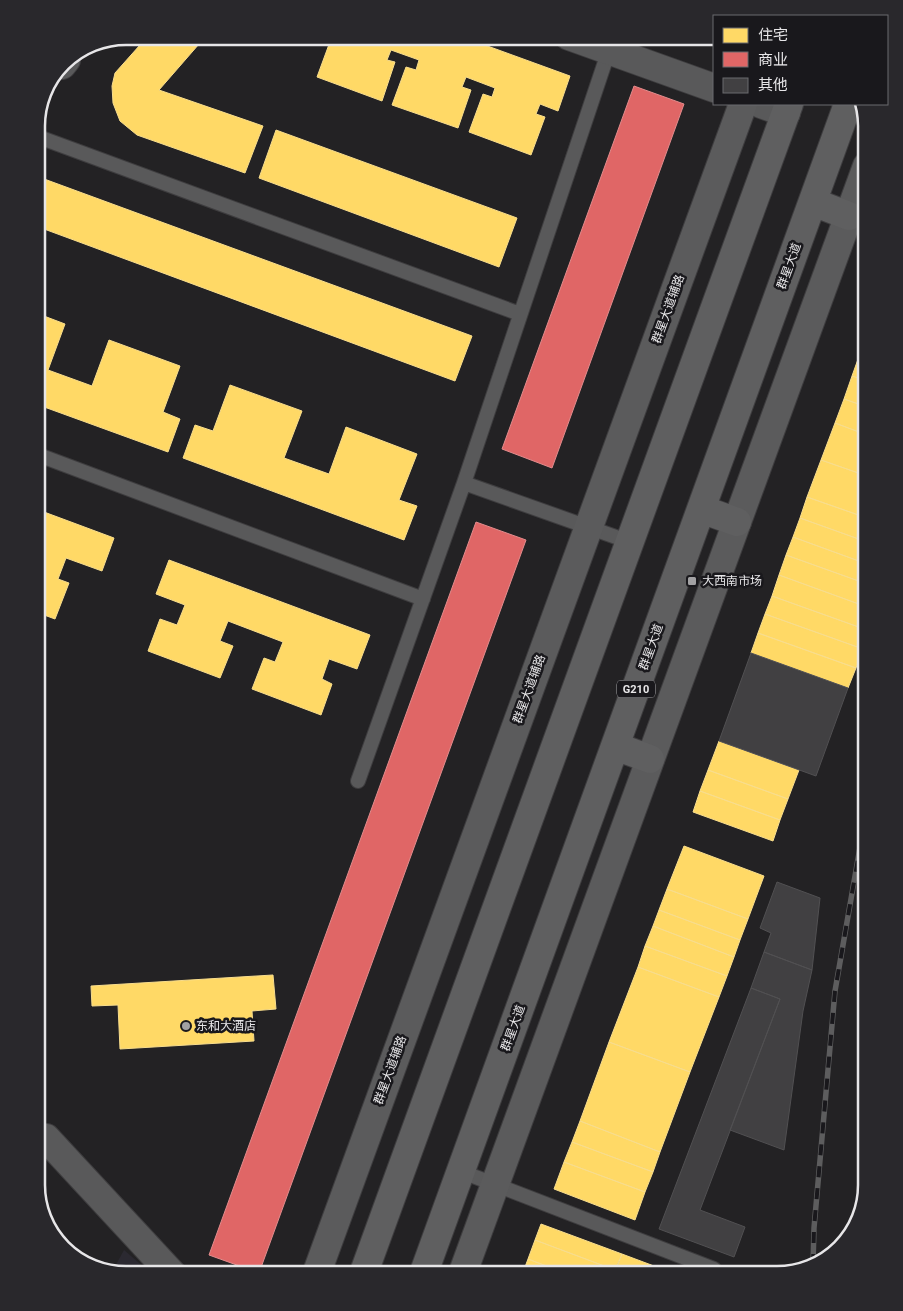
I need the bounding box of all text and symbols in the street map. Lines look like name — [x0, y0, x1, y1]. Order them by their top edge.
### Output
legend — [713, 15, 888, 105]
text: 住宅 — [758, 26, 788, 44]
text: 商业 — [758, 51, 788, 69]
text: 其他 — [758, 76, 788, 94]
street label: 群星大道 — [774, 241, 804, 291]
street label: 群星大道辅路 — [649, 273, 687, 345]
place label: 大西南市场 — [702, 574, 762, 588]
marker: 大西南市场 — [686, 575, 698, 587]
street label: 群星大道 — [636, 622, 666, 672]
street label: 群星大道辅路 — [510, 653, 548, 725]
road number: G210 — [617, 681, 655, 698]
street label: 群星大道 — [498, 1003, 528, 1053]
place label: 东和大酒店 — [196, 1019, 256, 1033]
marker: 东和大酒店 — [180, 1020, 192, 1032]
street label: 群星大道辅路 — [371, 1034, 409, 1106]

